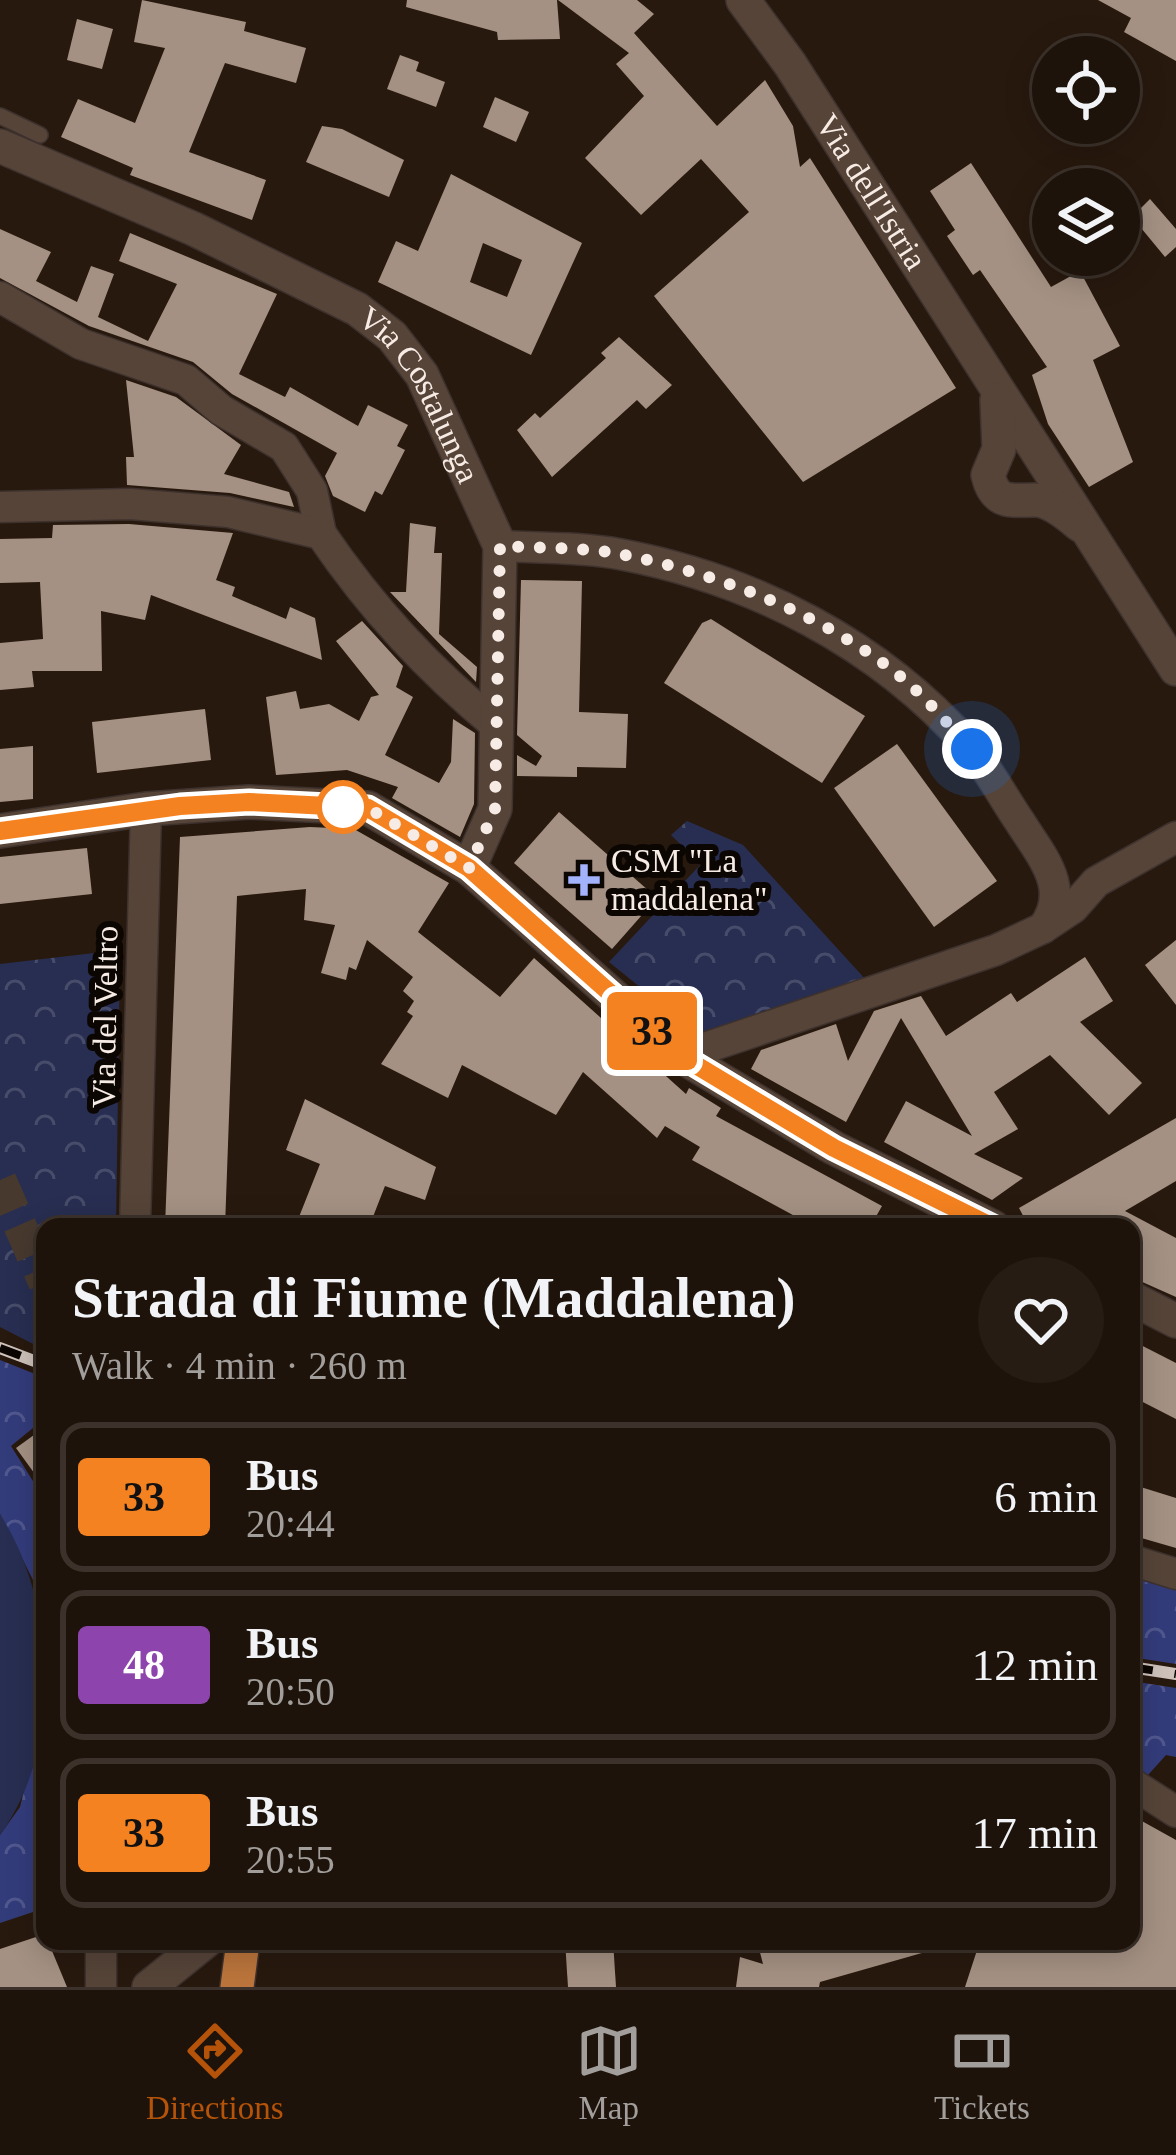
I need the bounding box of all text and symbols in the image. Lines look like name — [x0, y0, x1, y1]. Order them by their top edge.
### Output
map controls — [1032, 36, 1140, 276]
button: locate — [1032, 36, 1140, 144]
street label: Via dell'Istria — [809, 107, 935, 276]
button: layers — [1032, 168, 1140, 276]
street label: Via Costalunga — [352, 299, 487, 489]
your location — [942, 719, 1002, 779]
unlabelled marker — [318, 782, 368, 832]
place label: CSM "La maddalena" — [611, 843, 767, 917]
marker: CSM "La maddalena" — [568, 864, 600, 896]
street label: Via del Veltro — [85, 925, 125, 1109]
line badge: 33 — [598, 992, 706, 1070]
text: 33 — [631, 1008, 673, 1054]
button: heart — [978, 1257, 1104, 1383]
text: Strada di Fiume (Maddalena) — [72, 1266, 796, 1329]
text: Walk · 4 min · 260 m — [72, 1344, 407, 1387]
text: Bus — [246, 1450, 319, 1500]
text: 6 min — [994, 1472, 1098, 1522]
text: 33 — [123, 1474, 165, 1520]
text: 20:44 — [246, 1502, 335, 1545]
text: Bus — [246, 1618, 319, 1668]
text: 12 min — [972, 1640, 1098, 1690]
text: 48 — [123, 1642, 165, 1688]
text: 20:50 — [246, 1670, 335, 1713]
text: Bus — [246, 1786, 319, 1836]
text: 17 min — [972, 1808, 1098, 1858]
text: 33 — [123, 1810, 165, 1856]
text: 20:55 — [246, 1838, 335, 1881]
tab: Directions — [146, 2018, 284, 2127]
tab: Map — [576, 2018, 642, 2127]
tab: Tickets — [934, 2018, 1030, 2127]

